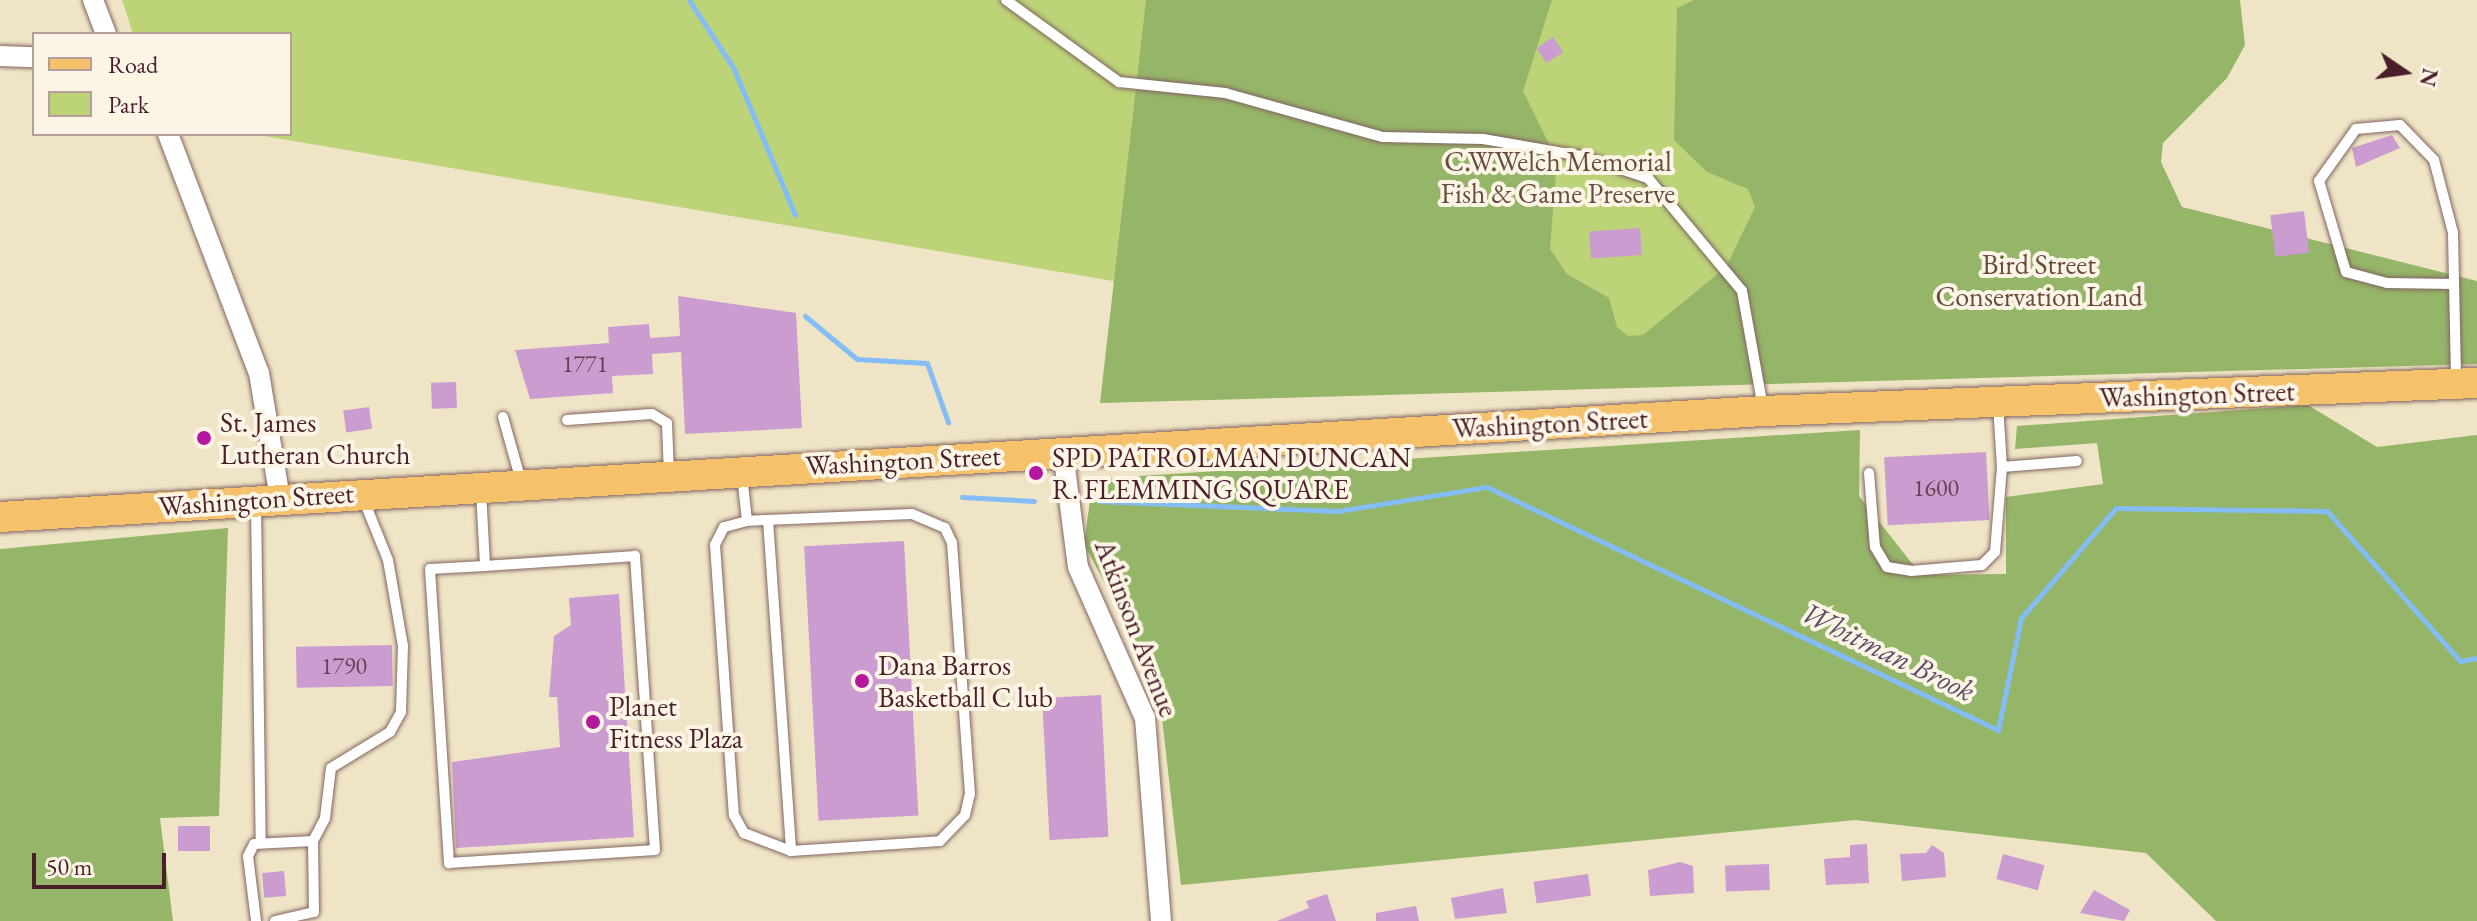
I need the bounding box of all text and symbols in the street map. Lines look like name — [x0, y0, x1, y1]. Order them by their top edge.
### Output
legend — [32, 32, 292, 136]
north arrow — [2365, 32, 2445, 112]
text: Road — [108, 49, 158, 80]
text: N — [2413, 66, 2445, 89]
text: Park — [108, 89, 149, 120]
park label: C.W.Welch Memorial Fish & Game Preserve — [1441, 144, 1675, 210]
park label: Bird Street Conservation Land — [1935, 247, 2143, 313]
house number: 1771 — [562, 350, 608, 378]
street label: Washington Street — [2099, 374, 2295, 414]
street label: Washington Street — [1451, 401, 1649, 445]
place label: St. James Lutheran Church — [220, 405, 410, 471]
marker: St. James Lutheran Church — [195, 429, 213, 447]
street label: Washington Street — [804, 438, 1002, 482]
place label: SPD PATROLMAN DUNCAN R. FLEMMING SQUARE — [1052, 440, 1411, 506]
marker: SPD PATROLMAN DUNCAN R. FLEMMING SQUARE — [1027, 464, 1045, 482]
house number: 1600 — [1913, 474, 1959, 502]
street label: Washington Street — [157, 475, 355, 523]
street label: Atkinson Avenue — [1088, 535, 1186, 721]
water label: Whitman Brook — [1796, 595, 1980, 709]
place label: Dana Barros Basketball C lub — [878, 648, 1053, 714]
house number: 1790 — [321, 652, 367, 680]
marker: Dana Barros Basketball C lub — [853, 672, 871, 690]
place label: Planet Fitness Plaza — [609, 689, 743, 755]
marker: Planet Fitness Plaza — [584, 713, 602, 731]
scale bar — [36, 837, 170, 887]
text: 50 m — [46, 851, 93, 882]

